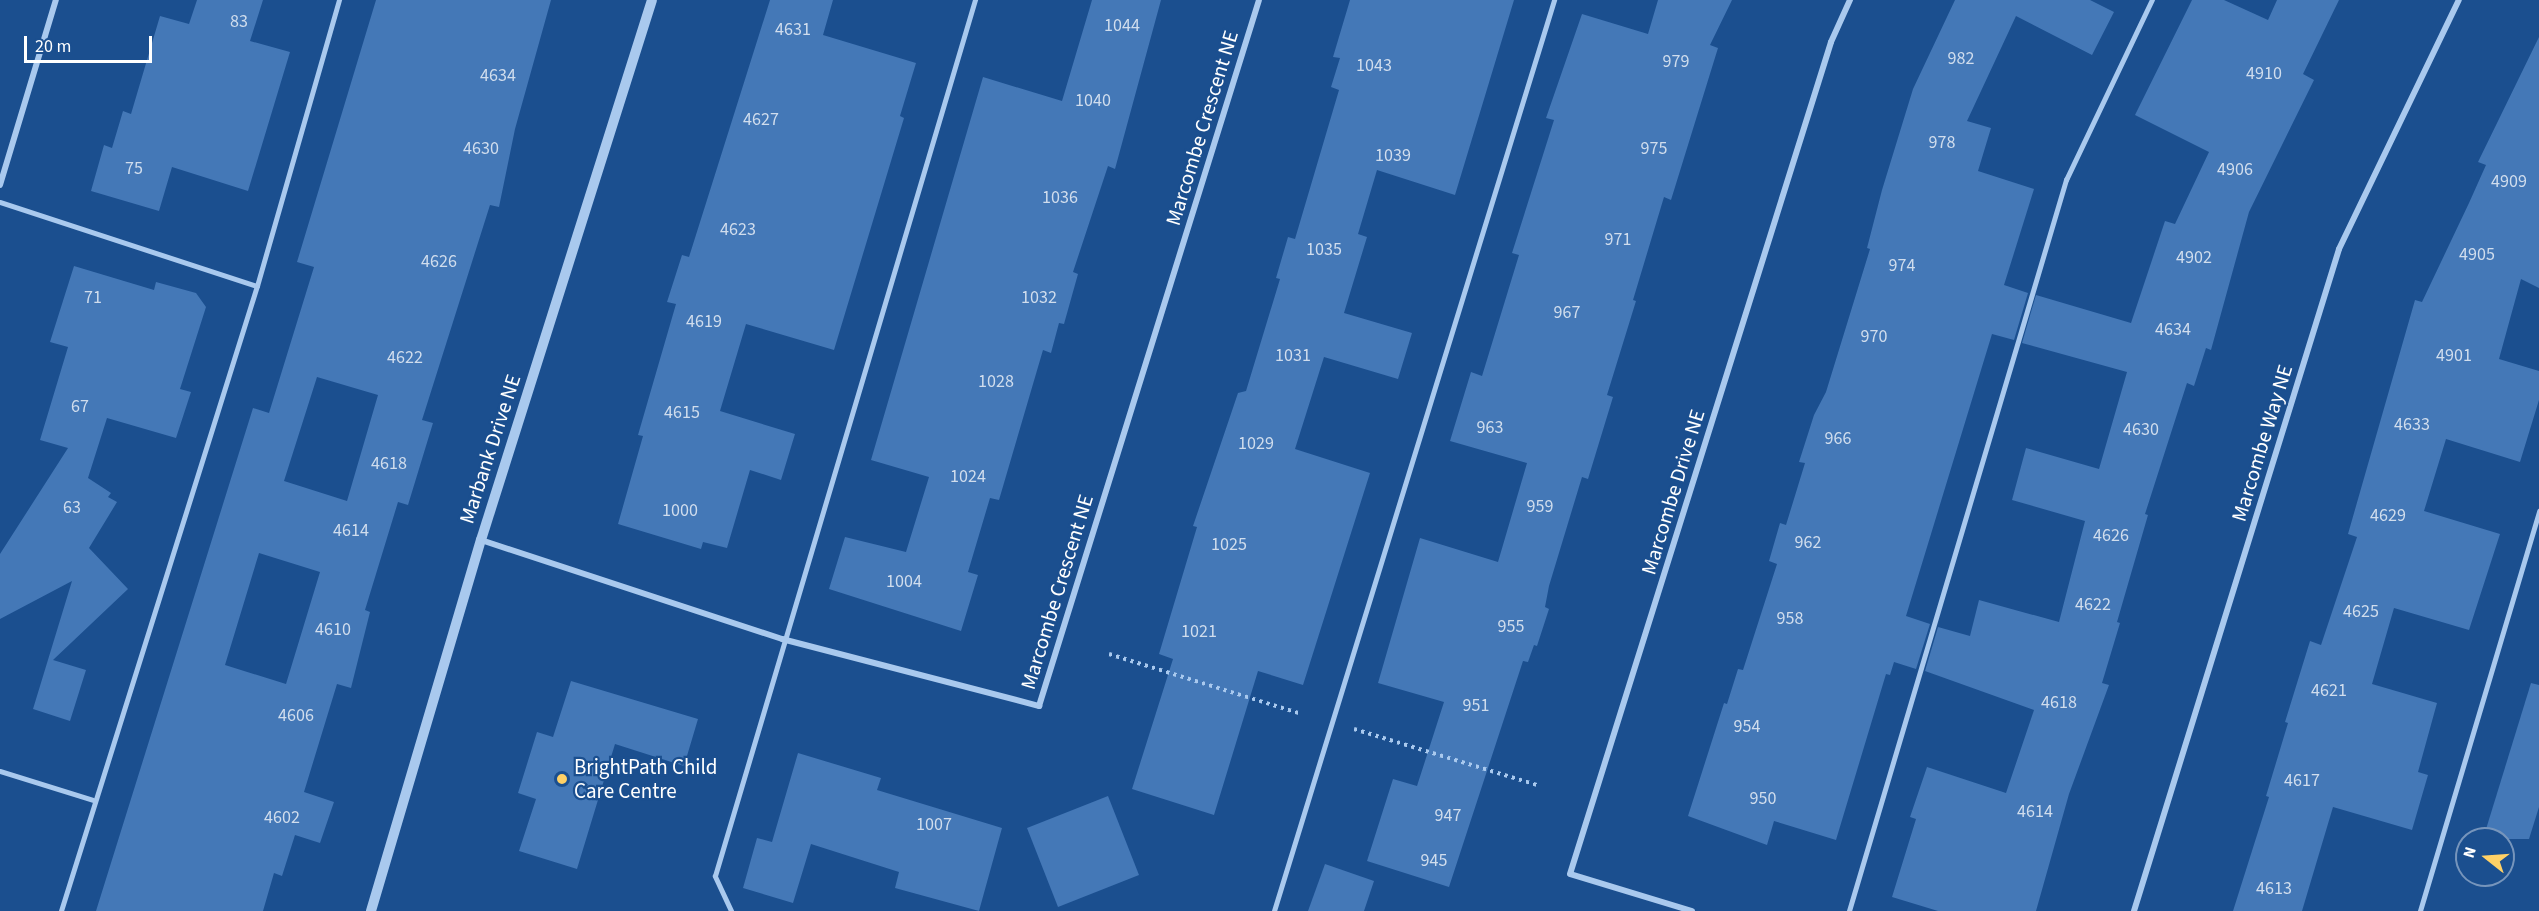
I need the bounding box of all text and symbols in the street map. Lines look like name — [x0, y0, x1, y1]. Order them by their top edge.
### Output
house number: 83 — [230, 11, 248, 33]
house number: 1044 — [1104, 15, 1140, 37]
house number: 4631 — [775, 19, 811, 41]
scale bar — [27, 24, 154, 62]
street label: Marcombe Crescent NE — [1160, 28, 1244, 228]
text: 20 m — [35, 34, 71, 59]
house number: 982 — [1948, 48, 1974, 70]
house number: 979 — [1663, 51, 1689, 73]
house number: 1043 — [1356, 55, 1392, 77]
house number: 4910 — [2246, 63, 2282, 85]
house number: 4634 — [480, 65, 516, 87]
house number: 1040 — [1075, 90, 1111, 112]
house number: 4627 — [743, 109, 779, 131]
house number: 978 — [1929, 132, 1955, 154]
house number: 4630 — [463, 138, 499, 160]
house number: 975 — [1641, 138, 1667, 160]
house number: 1039 — [1375, 145, 1411, 167]
house number: 75 — [125, 158, 143, 180]
house number: 4906 — [2217, 159, 2253, 181]
house number: 4909 — [2491, 171, 2527, 193]
house number: 1036 — [1042, 187, 1078, 209]
house number: 4623 — [720, 219, 756, 241]
house number: 971 — [1605, 229, 1631, 251]
house number: 1035 — [1306, 239, 1342, 261]
house number: 4905 — [2459, 244, 2495, 266]
house number: 4902 — [2176, 247, 2212, 269]
house number: 4626 — [421, 251, 457, 273]
house number: 974 — [1889, 255, 1915, 277]
house number: 71 — [84, 287, 102, 309]
house number: 1032 — [1021, 287, 1057, 309]
house number: 967 — [1554, 302, 1580, 324]
house number: 4619 — [686, 311, 722, 333]
house number: 4634 — [2155, 319, 2191, 341]
house number: 970 — [1861, 326, 1887, 348]
house number: 1031 — [1275, 345, 1311, 367]
house number: 4901 — [2436, 345, 2472, 367]
house number: 4622 — [387, 347, 423, 369]
street label: Marcombe Way NE — [2226, 362, 2298, 524]
street label: Marbank Drive NE — [454, 371, 526, 527]
house number: 1028 — [978, 371, 1014, 393]
house number: 67 — [71, 396, 89, 418]
house number: 4615 — [664, 402, 700, 424]
street label: Marcombe Drive NE — [1636, 406, 1710, 578]
house number: 4633 — [2394, 414, 2430, 436]
house number: 963 — [1477, 417, 1503, 439]
house number: 4630 — [2123, 419, 2159, 441]
house number: 966 — [1825, 428, 1851, 450]
house number: 1029 — [1238, 433, 1274, 455]
house number: 4618 — [371, 453, 407, 475]
house number: 1024 — [950, 466, 986, 488]
street label: Marcombe Crescent NE — [1015, 492, 1099, 692]
house number: 959 — [1527, 496, 1553, 518]
house number: 63 — [63, 497, 81, 519]
house number: 1000 — [662, 500, 698, 522]
house number: 4629 — [2370, 505, 2406, 527]
house number: 4614 — [333, 520, 369, 542]
house number: 4626 — [2093, 525, 2129, 547]
house number: 962 — [1795, 532, 1821, 554]
house number: 1025 — [1211, 534, 1247, 556]
house number: 1004 — [886, 571, 922, 593]
house number: 4622 — [2075, 594, 2111, 616]
house number: 4625 — [2343, 601, 2379, 623]
house number: 958 — [1777, 608, 1803, 630]
house number: 955 — [1498, 616, 1524, 638]
house number: 4610 — [315, 619, 351, 641]
house number: 1021 — [1181, 621, 1217, 643]
house number: 4621 — [2311, 680, 2347, 702]
house number: 4618 — [2041, 692, 2077, 714]
house number: 951 — [1463, 695, 1489, 717]
house number: 4606 — [278, 705, 314, 727]
house number: 954 — [1734, 716, 1760, 738]
place label: BrightPath Child Care Centre — [574, 754, 718, 804]
house number: 4617 — [2284, 770, 2320, 792]
marker: BrightPath Child Care Centre — [555, 772, 569, 786]
house number: 950 — [1750, 788, 1776, 810]
house number: 4614 — [2017, 801, 2053, 823]
house number: 947 — [1435, 805, 1461, 827]
house number: 4602 — [264, 807, 300, 829]
house number: 1007 — [916, 814, 952, 836]
north arrow — [2455, 827, 2515, 887]
text: N — [2458, 844, 2482, 861]
house number: 945 — [1421, 850, 1447, 872]
house number: 4613 — [2256, 878, 2292, 900]

